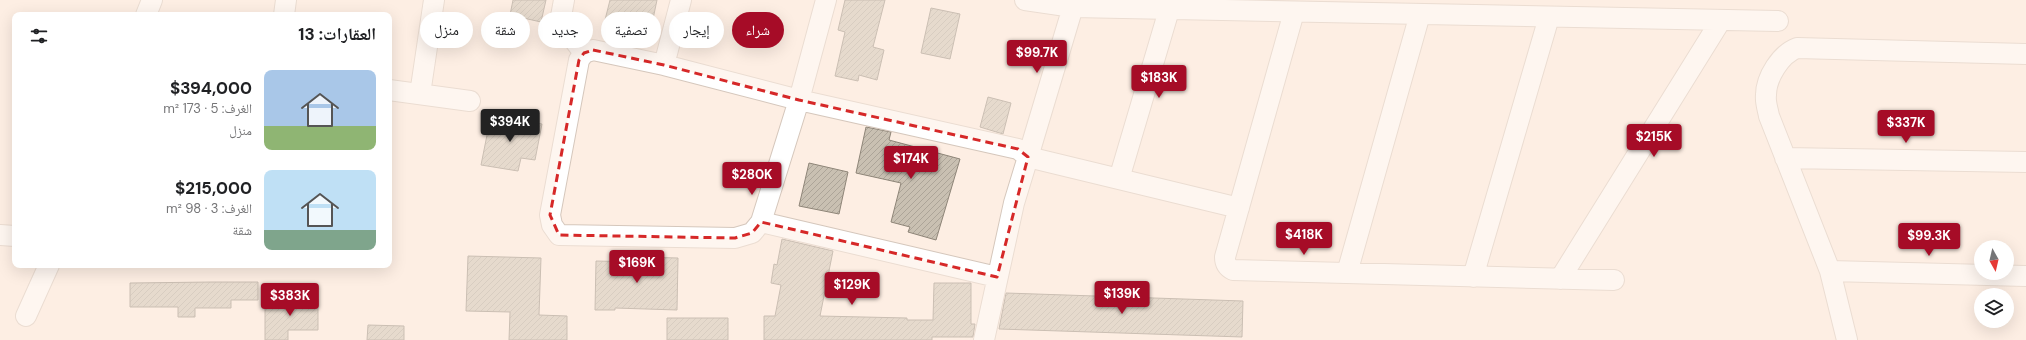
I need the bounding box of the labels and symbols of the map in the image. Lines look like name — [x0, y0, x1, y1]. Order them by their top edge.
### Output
pin: $99.7K — [1004, 40, 1070, 74]
pin: $183K — [1131, 65, 1187, 99]
pin: $394K — [482, 109, 538, 143]
pin: $337K — [1878, 110, 1934, 144]
pin: $215K — [1626, 124, 1682, 158]
pin: $174K — [883, 146, 939, 180]
pin: $280K — [724, 162, 780, 196]
pin: $418K — [1276, 222, 1332, 256]
pin: $99.3K — [1896, 223, 1962, 257]
north arrow — [1974, 240, 2014, 280]
pin: $169K — [609, 250, 665, 284]
pin: $129K — [824, 272, 880, 306]
pin: $139K — [1094, 281, 1150, 315]
pin: $383K — [262, 283, 318, 317]

